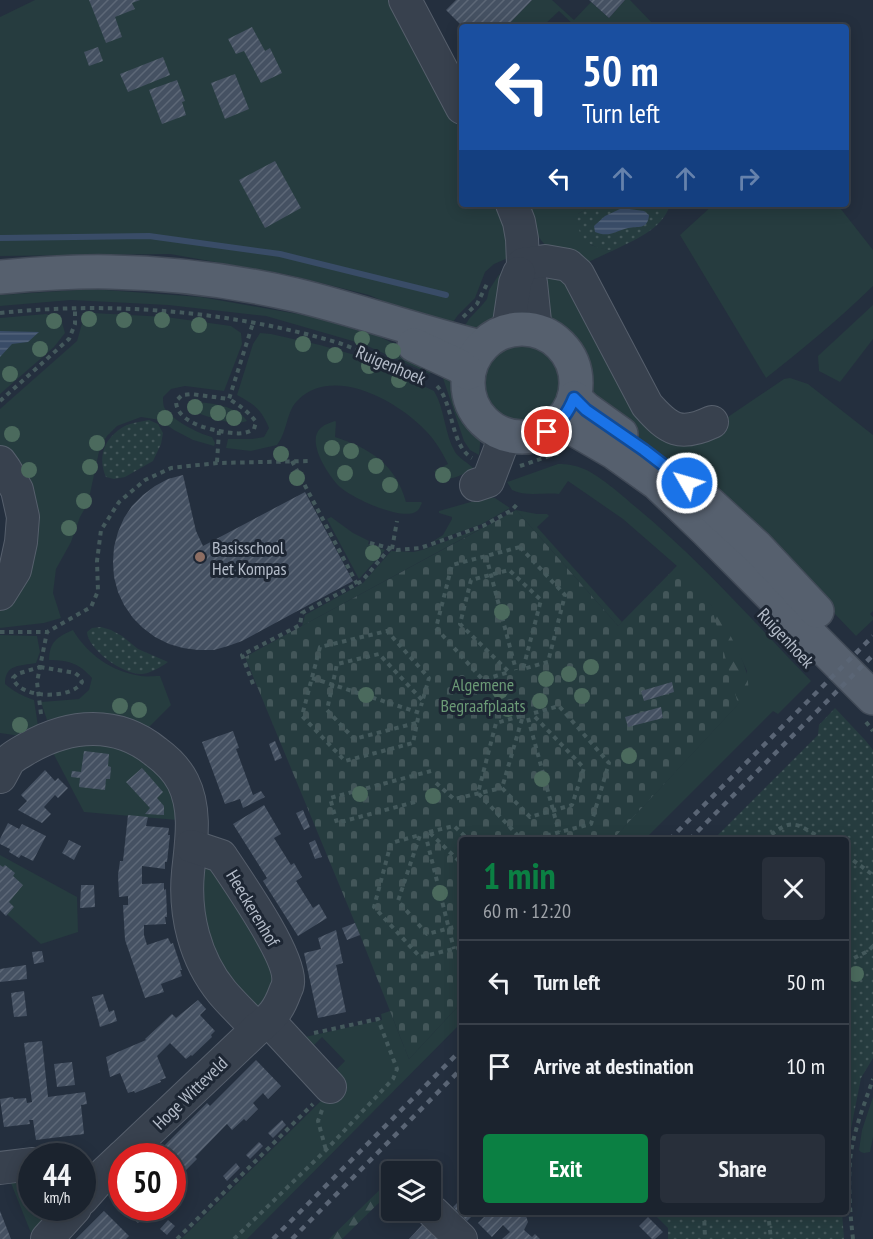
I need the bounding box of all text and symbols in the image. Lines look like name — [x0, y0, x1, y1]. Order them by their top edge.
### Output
text: 50 m — [582, 43, 659, 98]
icon: left — [483, 48, 561, 126]
text: Turn left — [582, 96, 660, 130]
icon: left — [543, 162, 576, 195]
icon: ahead — [606, 162, 639, 195]
icon: ahead — [669, 162, 702, 195]
icon: right — [732, 162, 765, 195]
street label: Ruigenhoek — [353, 340, 429, 390]
pin — [521, 406, 572, 457]
icon: arrive — [530, 415, 563, 448]
position arrow — [655, 451, 719, 515]
place label: Basisschool Het Kompas — [212, 536, 287, 580]
marker: Basisschool Het Kompas — [193, 550, 207, 564]
street label: Ruigenhoek — [752, 603, 820, 673]
park label: Algemene Begraafplaats — [441, 673, 525, 717]
text: 1 min — [483, 852, 556, 899]
button: close — [762, 857, 825, 920]
street label: Heeckerenhof — [221, 866, 286, 952]
text: 60 m · 12:20 — [483, 898, 571, 924]
icon: left — [483, 966, 516, 999]
text: Turn left — [534, 968, 600, 996]
text: 50 m — [786, 968, 825, 996]
icon: arrive — [483, 1050, 516, 1083]
street label: Hoge Witteveld — [148, 1052, 232, 1134]
text: Arrive at destination — [534, 1052, 694, 1080]
text: 10 m — [786, 1052, 825, 1080]
button: Exit — [483, 1134, 648, 1203]
button: Share — [660, 1134, 825, 1203]
speed limit sign: 50 — [108, 1143, 186, 1221]
text: 44 — [43, 1155, 71, 1194]
map controls — [381, 1161, 441, 1221]
button: layers — [381, 1161, 441, 1221]
text: km/h — [44, 1188, 70, 1207]

